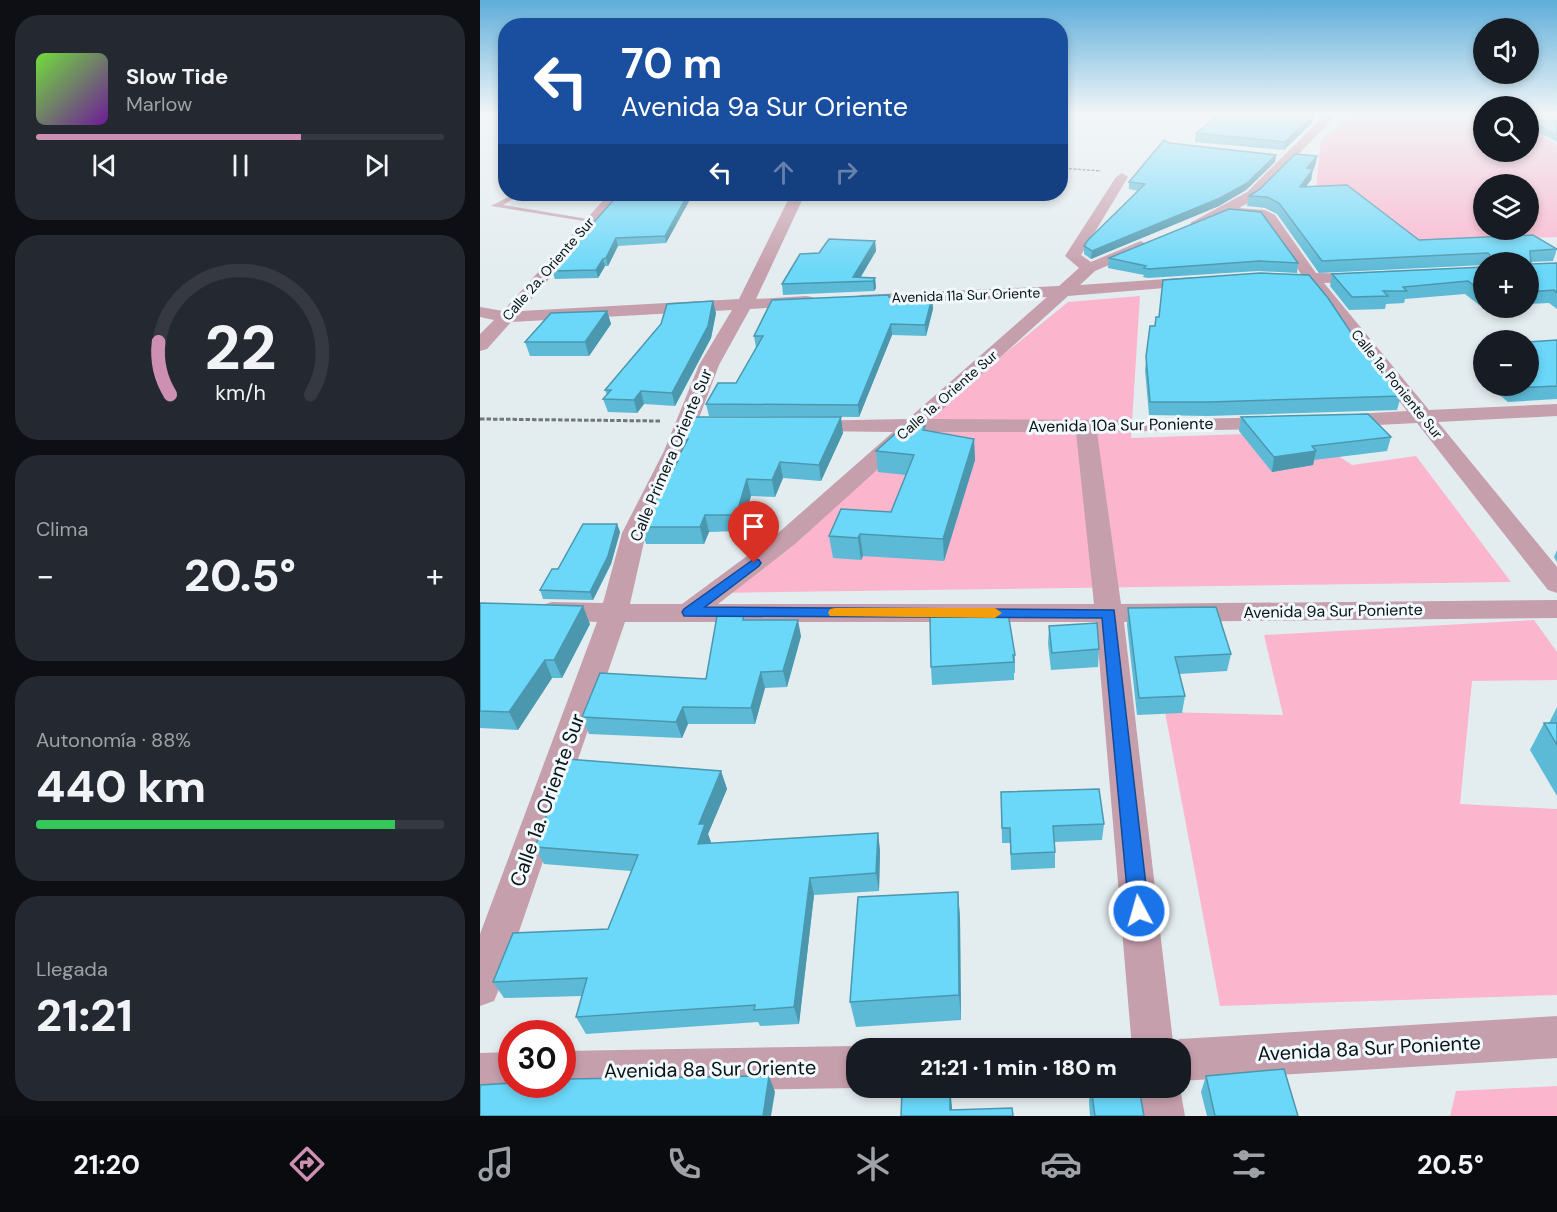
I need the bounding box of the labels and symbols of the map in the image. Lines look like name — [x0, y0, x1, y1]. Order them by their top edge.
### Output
street label: Calle 2a. Oriente Sur — [498, 214, 598, 324]
street label: Avenida 11a Sur Oriente — [891, 283, 1041, 307]
street label: Calle 1a. Poniente Sur — [1347, 326, 1447, 442]
street label: Calle 1a. Oriente Sur — [893, 346, 1001, 444]
street label: Calle Primera Oriente Sur — [625, 365, 717, 545]
street label: Avenida 10a Sur Poniente — [1028, 413, 1214, 437]
pin — [728, 501, 779, 563]
street label: Avenida 9a Sur Poniente — [1243, 599, 1423, 623]
street label: Calle 1a. Oriente Sur — [504, 710, 590, 890]
position arrow — [1107, 879, 1171, 943]
speed limit sign: 30 — [498, 1020, 576, 1098]
street label: Avenida 8a Sur Poniente — [1257, 1029, 1481, 1067]
street label: Avenida 8a Sur Oriente — [604, 1054, 816, 1084]

